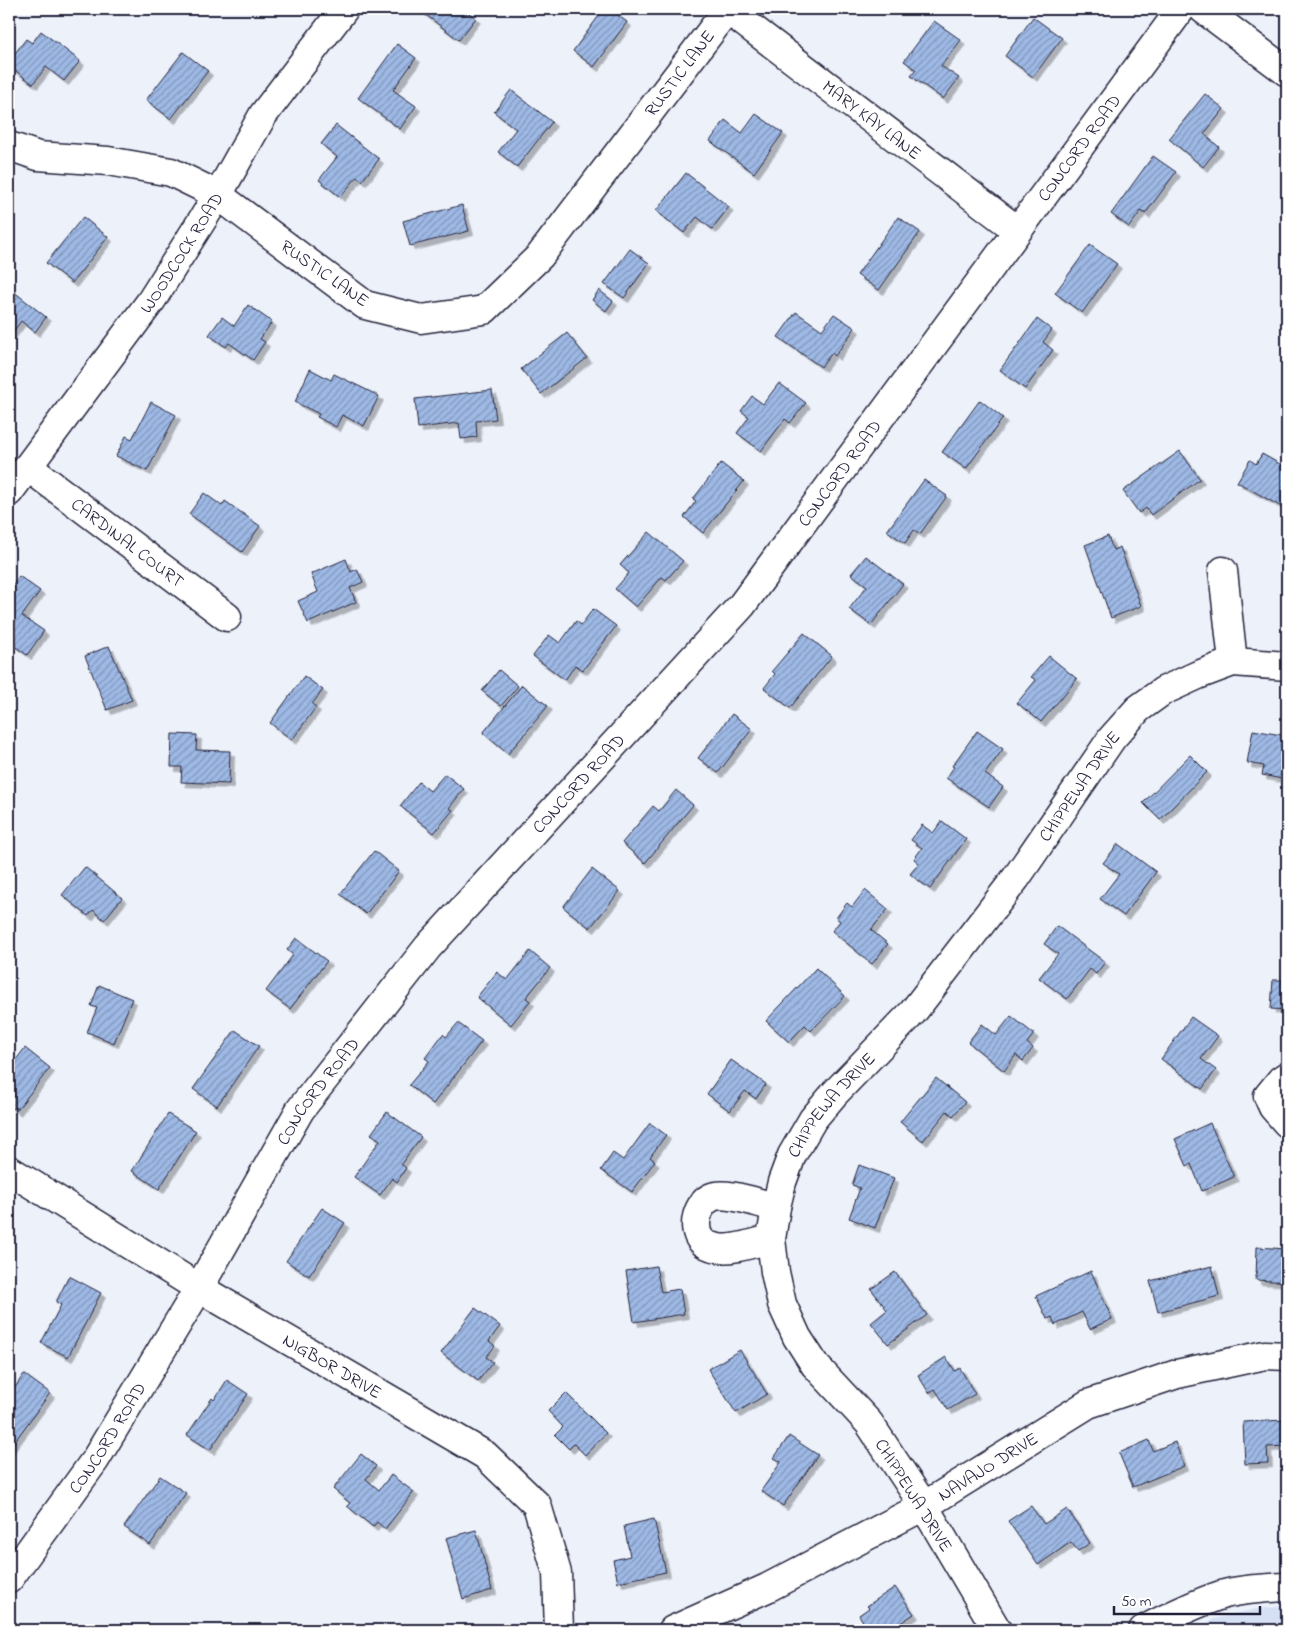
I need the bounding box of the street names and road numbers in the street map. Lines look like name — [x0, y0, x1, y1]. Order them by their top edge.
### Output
street label: RUSTIC LANE — [640, 25, 722, 123]
street label: MARY KAY LANE — [816, 75, 926, 167]
street label: CONCORD ROAD — [1032, 90, 1129, 208]
street label: WOODCOCK ROAD — [135, 188, 231, 320]
street label: RUSTIC LANE — [274, 235, 373, 315]
street label: CONCORD ROAD — [793, 415, 889, 533]
street label: CARDINAL COURT — [65, 493, 189, 595]
street label: CHIPPEWA DRIVE — [1033, 726, 1128, 848]
street label: CONCORD ROAD — [527, 729, 632, 840]
street label: CONCORD ROAD — [272, 1033, 367, 1151]
street label: CHIPPEWA DRIVE — [782, 1047, 883, 1163]
street label: NIGBOR DRIVE — [277, 1328, 386, 1407]
street label: CONCORD ROAD — [64, 1378, 154, 1500]
street label: NAVAJO DRIVE — [934, 1427, 1044, 1509]
street label: CHIPPEWA DRIVE — [867, 1434, 958, 1558]

